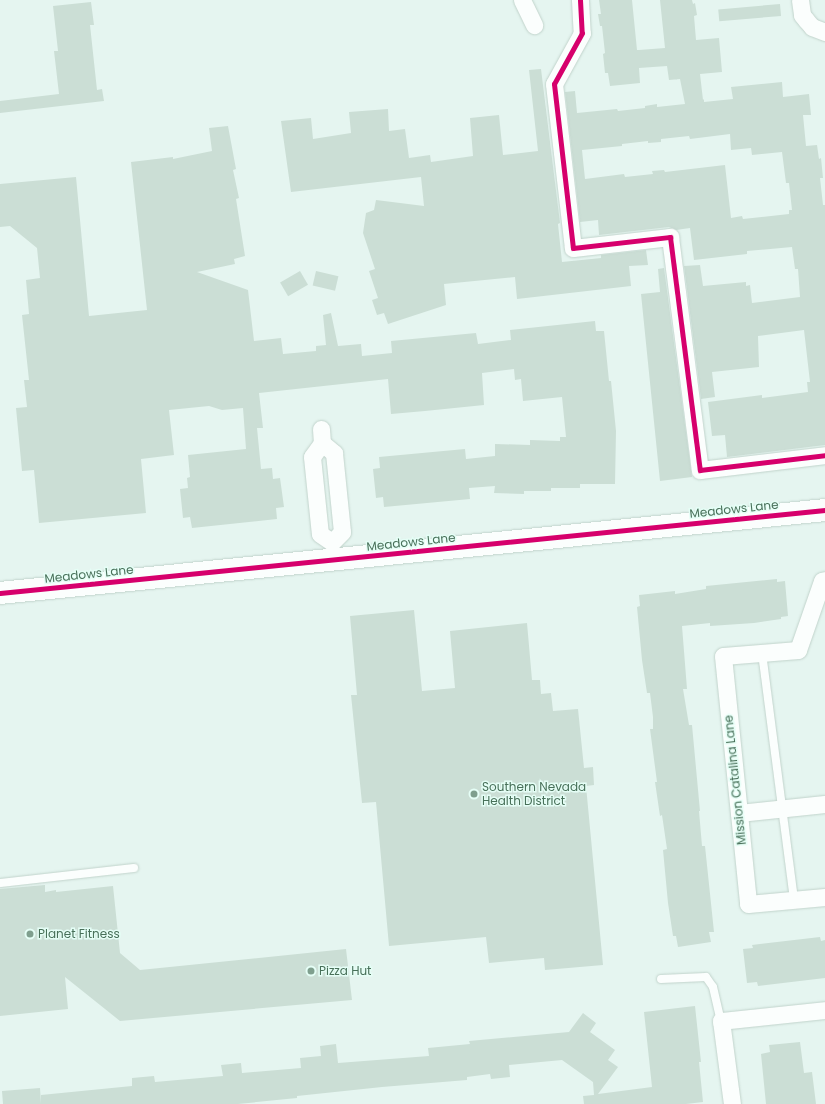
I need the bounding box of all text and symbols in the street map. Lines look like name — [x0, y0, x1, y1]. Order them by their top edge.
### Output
street label: Meadows Lane — [689, 497, 779, 521]
street label: Meadows Lane — [366, 530, 456, 554]
street label: Meadows Lane — [44, 562, 134, 586]
street label: Mission Catalina Lane — [721, 714, 749, 846]
place label: Southern Nevada Health District — [482, 780, 586, 808]
marker: Southern Nevada Health District — [469, 789, 479, 799]
place label: Planet Fitness — [38, 927, 120, 941]
marker: Planet Fitness — [25, 929, 35, 939]
place label: Pizza Hut — [319, 964, 371, 978]
marker: Pizza Hut — [306, 966, 316, 976]

